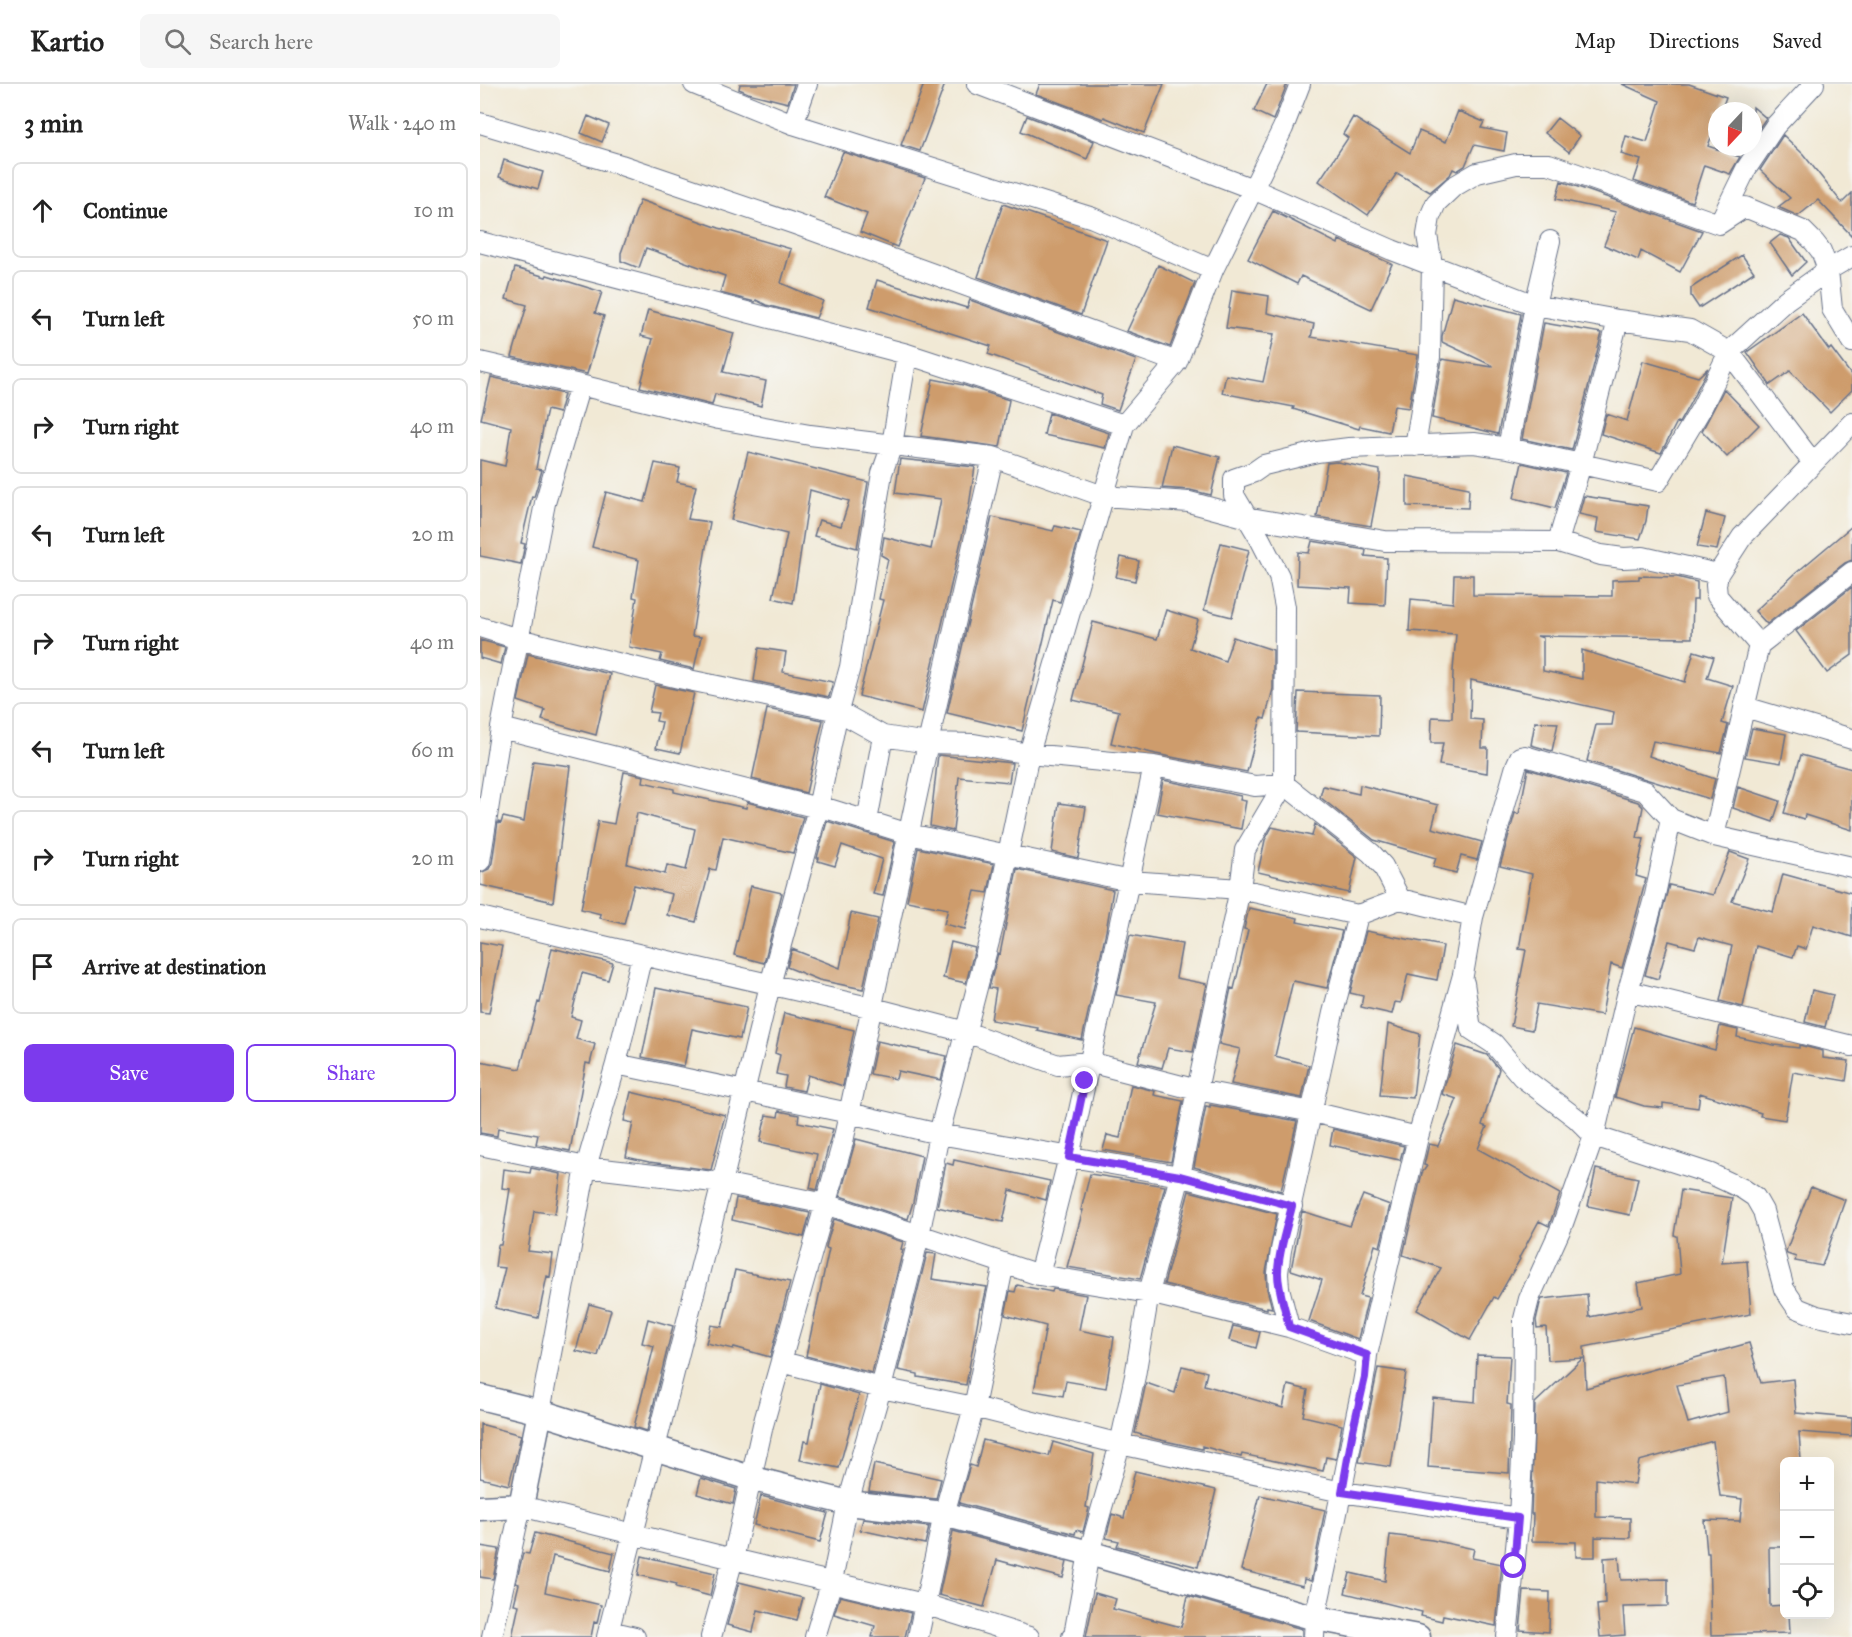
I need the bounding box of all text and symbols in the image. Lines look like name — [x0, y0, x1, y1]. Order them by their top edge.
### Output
search box — [140, 14, 560, 68]
text: Kartio — [30, 24, 104, 59]
icon: search — [161, 25, 194, 58]
text: Search here — [209, 28, 313, 55]
text: Map — [1575, 28, 1616, 54]
text: Directions — [1649, 28, 1739, 54]
text: Saved — [1772, 28, 1822, 54]
north arrow — [1708, 102, 1762, 156]
text: 3 min — [24, 107, 83, 139]
text: Walk · 240 m — [348, 111, 456, 135]
icon: ahead — [26, 194, 59, 227]
text: Continue — [83, 197, 168, 224]
text: 10 m — [413, 198, 454, 222]
icon: left — [26, 302, 59, 335]
text: Turn left — [83, 305, 165, 332]
text: 50 m — [412, 306, 454, 330]
icon: right — [26, 410, 59, 443]
text: Turn right — [83, 413, 179, 440]
text: 40 m — [410, 414, 454, 438]
icon: left — [26, 518, 59, 551]
text: Turn left — [83, 521, 165, 548]
text: 20 m — [411, 522, 454, 546]
icon: right — [26, 626, 59, 659]
text: Turn right — [83, 629, 179, 656]
text: 40 m — [410, 630, 454, 654]
icon: left — [26, 734, 59, 767]
text: Turn left — [83, 737, 165, 764]
text: 60 m — [411, 738, 454, 762]
icon: right — [26, 842, 59, 875]
text: Turn right — [83, 845, 179, 872]
text: 20 m — [411, 846, 454, 870]
icon: arrive — [26, 950, 59, 983]
text: Arrive at destination — [83, 953, 266, 980]
button: Save — [24, 1044, 234, 1102]
button: Share — [246, 1044, 456, 1102]
route end — [1071, 1067, 1097, 1093]
map controls — [1780, 1457, 1834, 1619]
button: + — [1780, 1457, 1834, 1511]
button: − — [1780, 1511, 1834, 1565]
route start — [1500, 1552, 1526, 1578]
button: locate — [1780, 1565, 1834, 1619]

